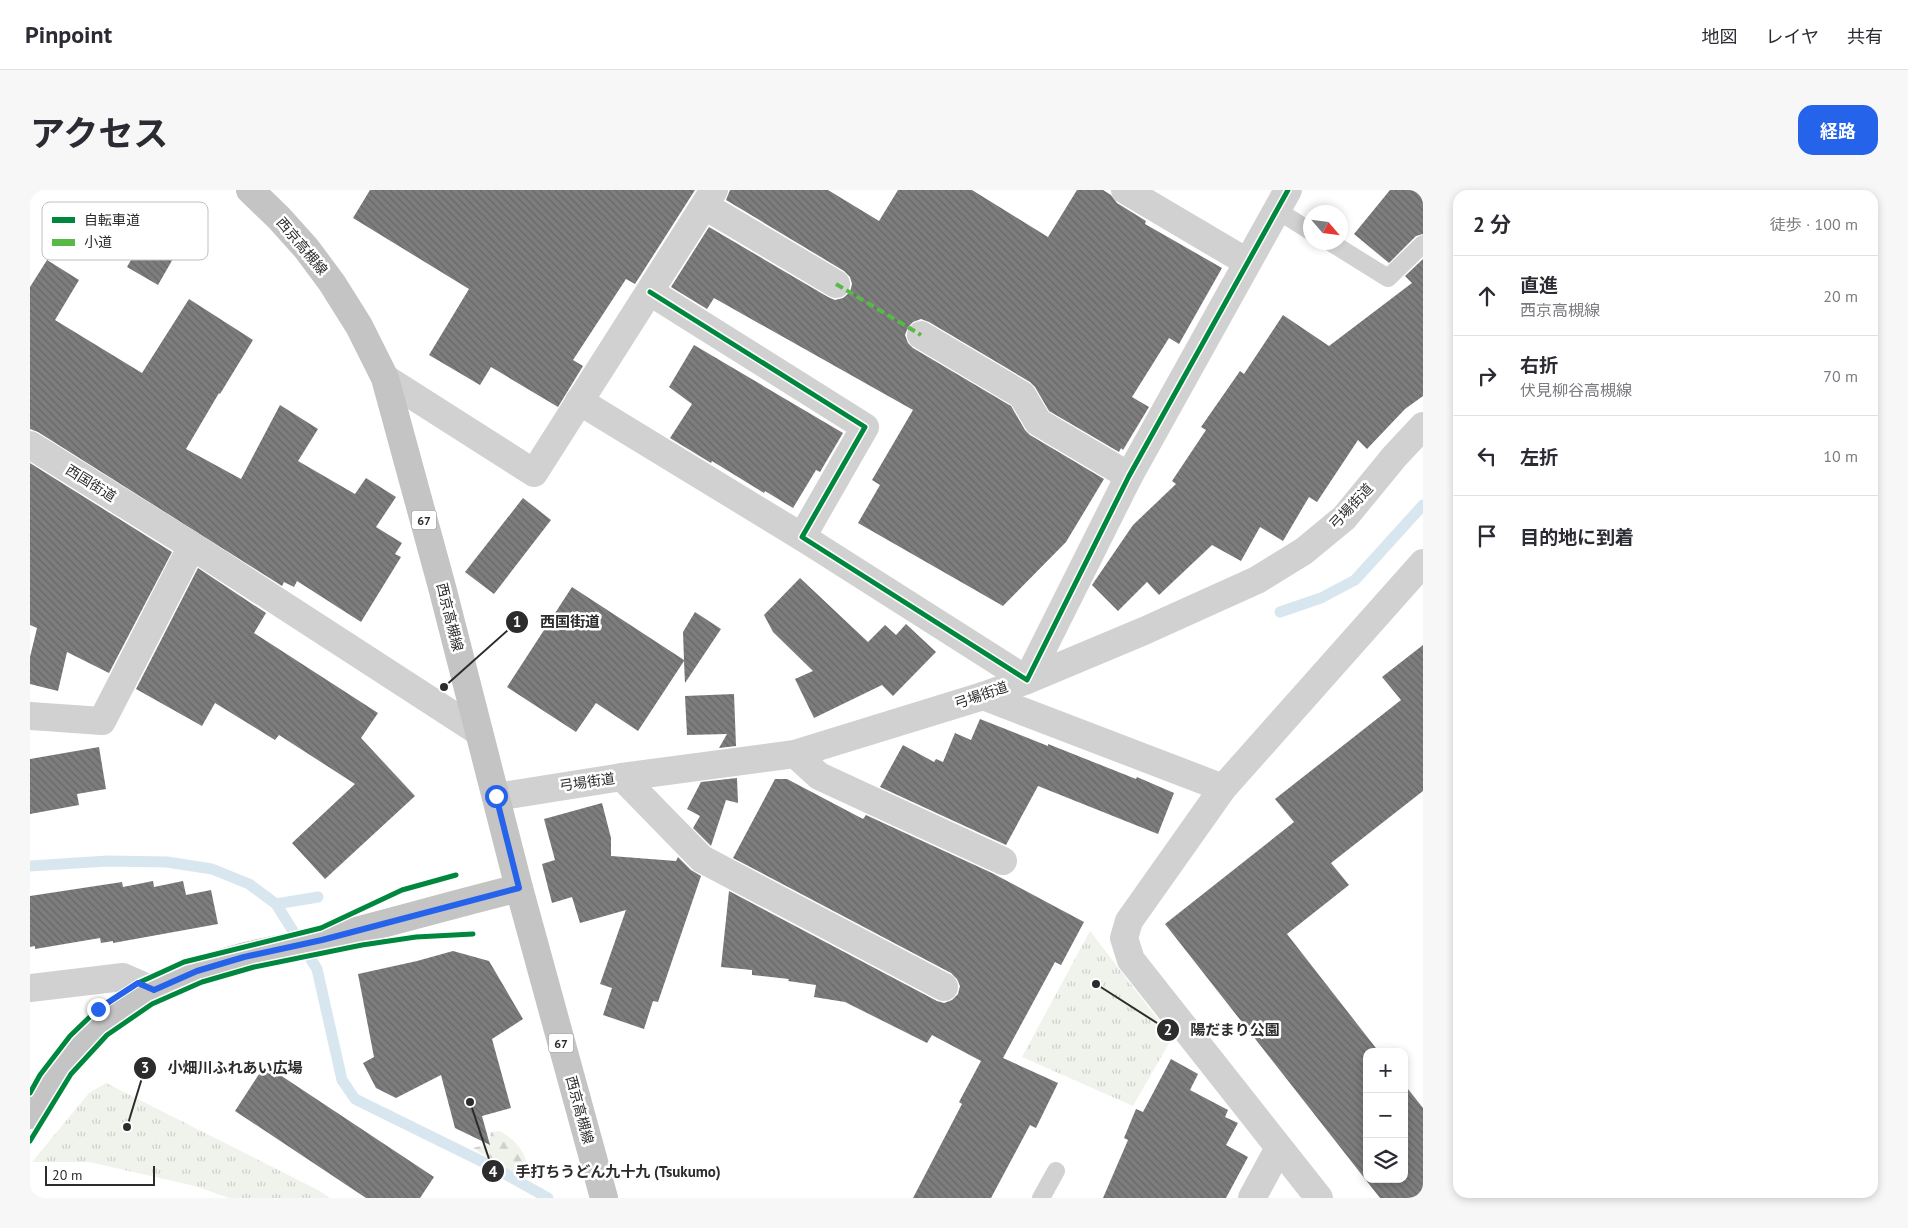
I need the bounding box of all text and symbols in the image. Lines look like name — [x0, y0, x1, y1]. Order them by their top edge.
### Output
text: Pinpoint — [25, 19, 112, 50]
text: 地図 — [1702, 25, 1738, 48]
text: レイヤ — [1766, 25, 1819, 48]
text: 共有 — [1847, 25, 1883, 48]
button: 経路 — [1798, 105, 1878, 155]
text: アクセス — [30, 110, 168, 156]
legend — [42, 202, 208, 260]
north arrow — [1303, 205, 1348, 250]
text: 自転車道 — [84, 211, 140, 229]
text: 2 分 — [1473, 211, 1511, 238]
street label: 西京高槻線 — [273, 213, 331, 279]
text: 徒歩 · 100 m — [1770, 214, 1858, 234]
text: 小道 — [84, 233, 112, 251]
text: 直進 — [1520, 273, 1558, 297]
icon: ahead — [1473, 282, 1501, 310]
text: 20 m — [1823, 286, 1858, 306]
text: 西京高槻線 — [1520, 300, 1600, 320]
text: 右折 — [1520, 353, 1558, 377]
icon: right — [1473, 362, 1501, 390]
text: 70 m — [1823, 366, 1858, 386]
text: 伏見柳谷高槻線 — [1520, 380, 1632, 400]
icon: left — [1473, 442, 1501, 470]
text: 左折 — [1520, 445, 1558, 469]
text: 10 m — [1823, 446, 1858, 466]
street label: 西国街道 — [62, 461, 120, 505]
street label: 弓場街道 — [1325, 479, 1377, 533]
road number: 67 — [412, 510, 436, 530]
icon: arrive — [1473, 522, 1501, 550]
text: 目的地に到着 — [1520, 525, 1634, 549]
street label: 西京高槻線 — [433, 581, 467, 653]
callout: 西国街道 — [505, 607, 610, 637]
text: 1 — [513, 612, 521, 631]
text: 西国街道 — [540, 612, 600, 631]
street label: 弓場街道 — [952, 677, 1010, 713]
street label: 弓場街道 — [558, 769, 616, 795]
route start — [485, 785, 508, 808]
route end — [87, 998, 110, 1021]
callout: 陽だまり公園 — [1155, 1015, 1290, 1045]
text: 2 — [1164, 1020, 1172, 1039]
text: 陽だまり公園 — [1190, 1020, 1280, 1039]
road number: 67 — [548, 1034, 574, 1052]
map controls — [1363, 1048, 1408, 1183]
button: + — [1363, 1048, 1408, 1093]
callout: 小畑川ふれあい広場 — [133, 1053, 313, 1083]
text: 3 — [141, 1058, 149, 1077]
text: 小畑川ふれあい広場 — [167, 1058, 303, 1077]
street label: 西京高槻線 — [562, 1074, 598, 1146]
button: − — [1363, 1093, 1408, 1138]
button: layers — [1363, 1138, 1408, 1183]
callout: 手打ちうどん九十九 (Tsukumo) — [480, 1156, 730, 1186]
text: 4 — [489, 1162, 498, 1181]
text: 手打ちうどん九十九 (Tsukumo) — [515, 1162, 721, 1181]
scale bar — [45, 1163, 155, 1186]
text: 20 m — [52, 1166, 82, 1184]

